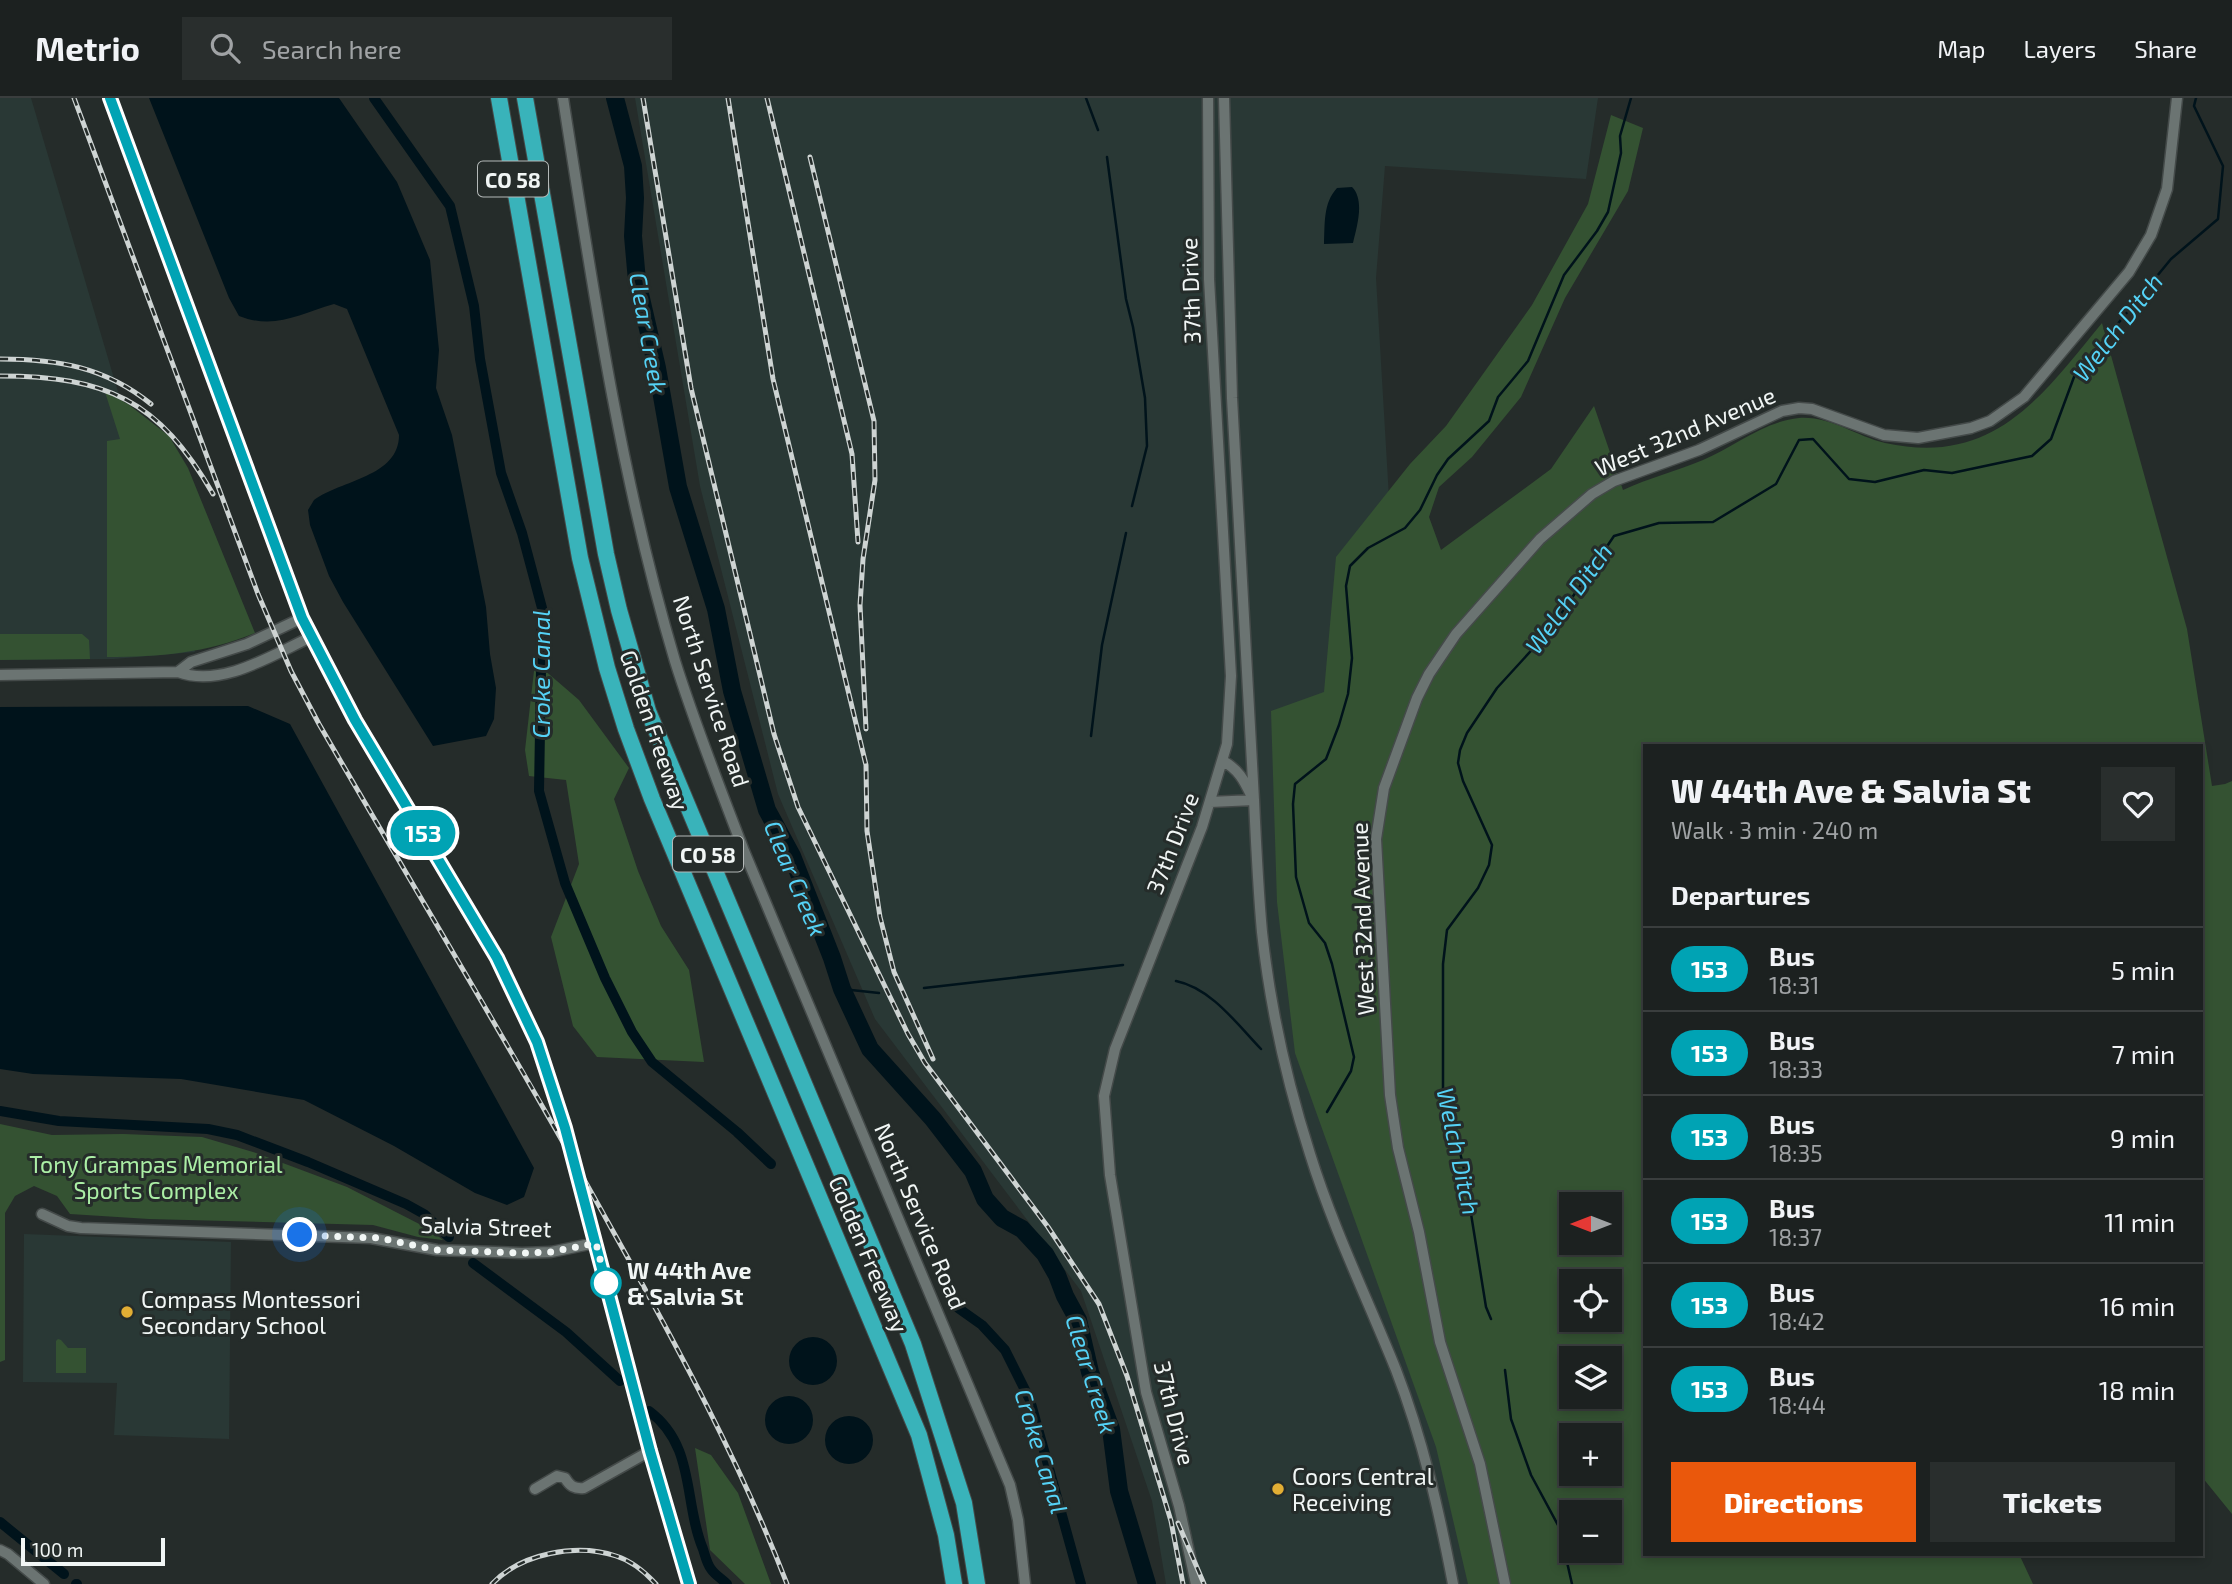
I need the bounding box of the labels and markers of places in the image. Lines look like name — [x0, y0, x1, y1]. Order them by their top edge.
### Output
place label: W 44th Ave & Salvia St — [627, 1256, 752, 1310]
marker: W 44th Ave & Salvia St — [591, 1268, 621, 1298]
place label: Compass Montessori Secondary School — [141, 1285, 361, 1339]
marker: Compass Montessori Secondary School — [119, 1304, 135, 1320]
place label: Coors Central Receiving — [1292, 1462, 1434, 1516]
marker: Coors Central Receiving — [1270, 1481, 1286, 1497]

